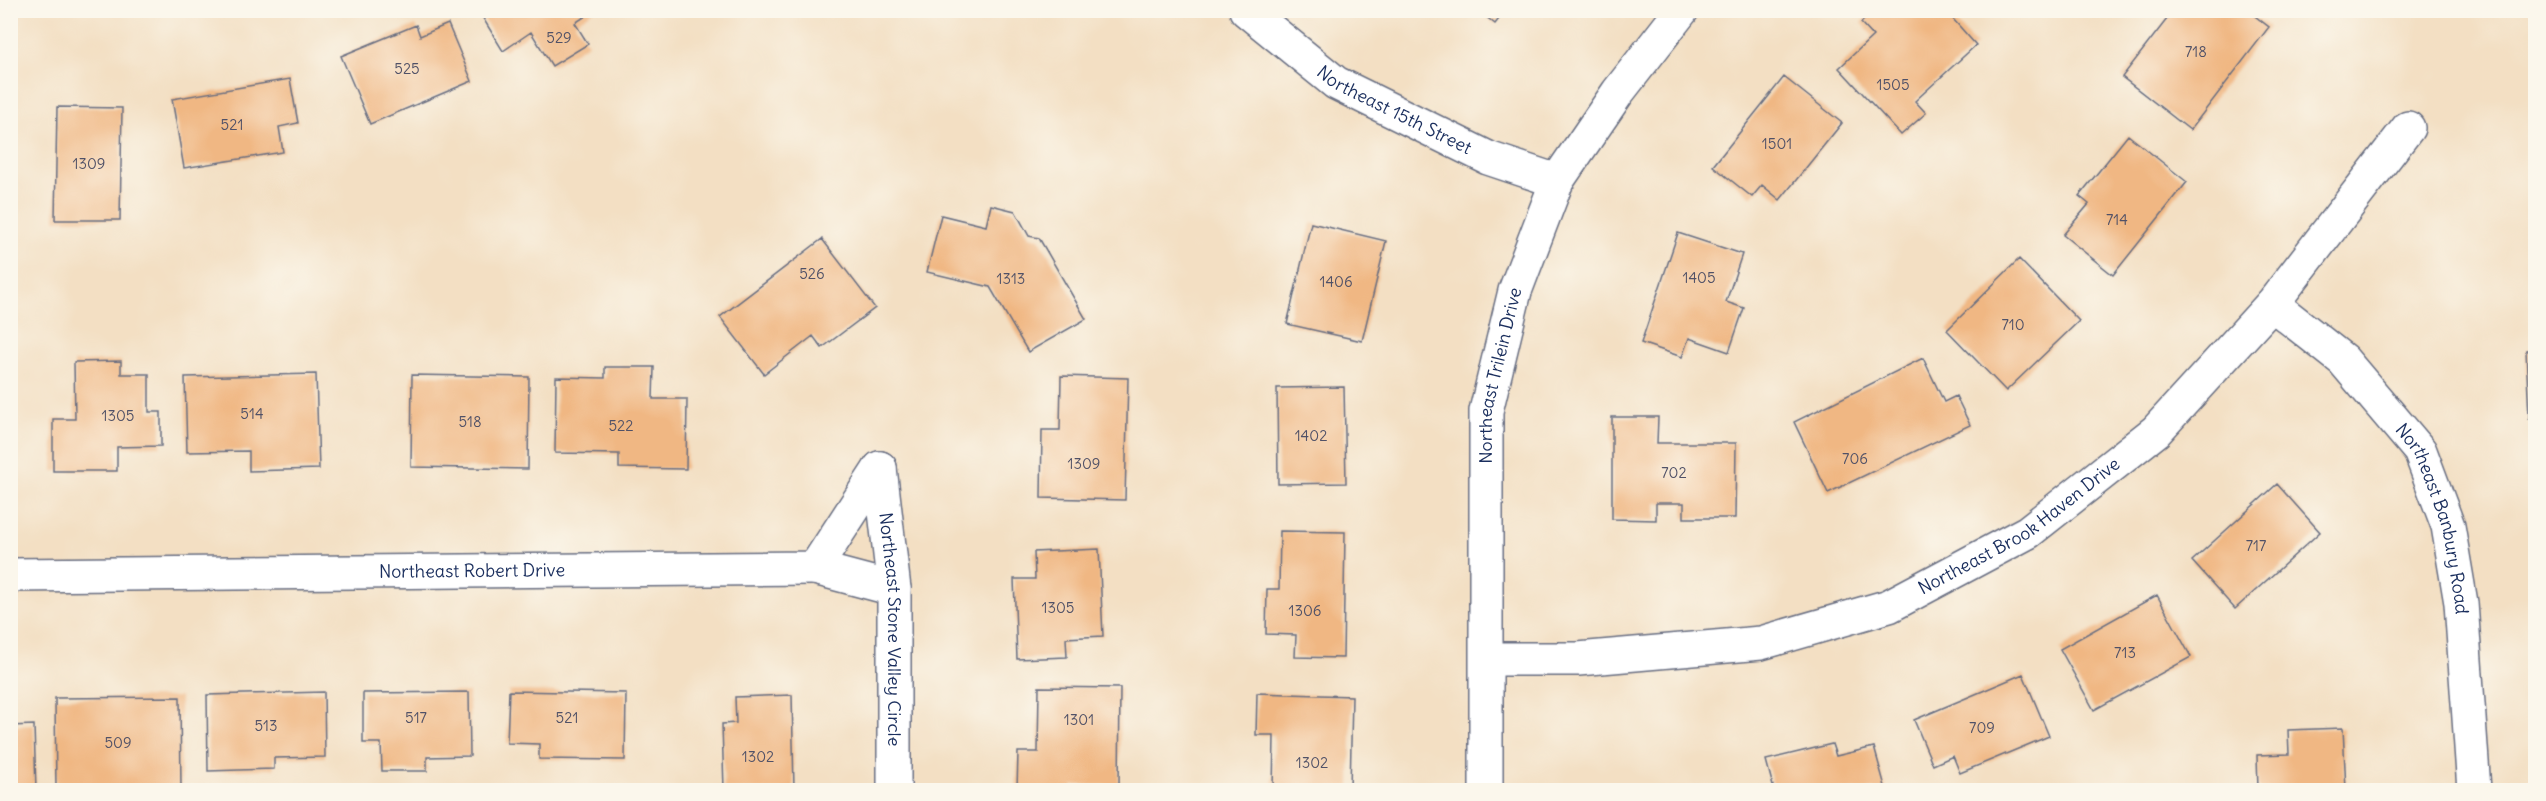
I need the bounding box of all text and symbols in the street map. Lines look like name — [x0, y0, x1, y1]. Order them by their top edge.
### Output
house number: 529 — [546, 28, 572, 47]
house number: 718 — [2185, 42, 2207, 61]
house number: 525 — [394, 59, 420, 78]
street label: Northeast 15th Street — [1312, 60, 1476, 159]
house number: 1505 — [1876, 75, 1910, 94]
house number: 521 — [221, 115, 243, 134]
house number: 1501 — [1762, 134, 1792, 153]
house number: 1309 — [73, 154, 105, 173]
house number: 714 — [2106, 210, 2128, 229]
house number: 526 — [799, 264, 825, 283]
house number: 1405 — [1682, 268, 1716, 287]
house number: 1313 — [997, 269, 1025, 288]
house number: 1406 — [1319, 272, 1353, 291]
street label: Northeast Trilein Drive — [1474, 285, 1526, 464]
house number: 710 — [2001, 315, 2025, 334]
house number: 514 — [240, 404, 264, 423]
house number: 1305 — [102, 406, 134, 425]
house number: 518 — [458, 412, 482, 431]
house number: 522 — [608, 416, 634, 435]
street label: Northeast Banbury Road — [2391, 418, 2474, 615]
house number: 1402 — [1295, 426, 1327, 445]
house number: 706 — [1842, 449, 1868, 468]
street label: Northeast Brook Haven Drive — [1914, 452, 2124, 599]
house number: 1309 — [1068, 454, 1100, 473]
house number: 702 — [1661, 463, 1687, 482]
street label: Northeast Stone Valley Circle — [874, 511, 906, 746]
house number: 717 — [2246, 536, 2266, 555]
street label: Northeast Robert Drive — [379, 558, 565, 583]
house number: 1305 — [1042, 598, 1074, 617]
house number: 1306 — [1288, 601, 1322, 620]
house number: 713 — [2114, 643, 2136, 662]
house number: 517 — [405, 708, 427, 727]
house number: 521 — [556, 708, 578, 727]
house number: 1301 — [1064, 710, 1094, 729]
house number: 513 — [254, 716, 278, 735]
house number: 709 — [1969, 718, 1995, 737]
house number: 509 — [104, 733, 132, 752]
house number: 1302 — [742, 747, 774, 766]
house number: 1302 — [1296, 753, 1328, 772]

